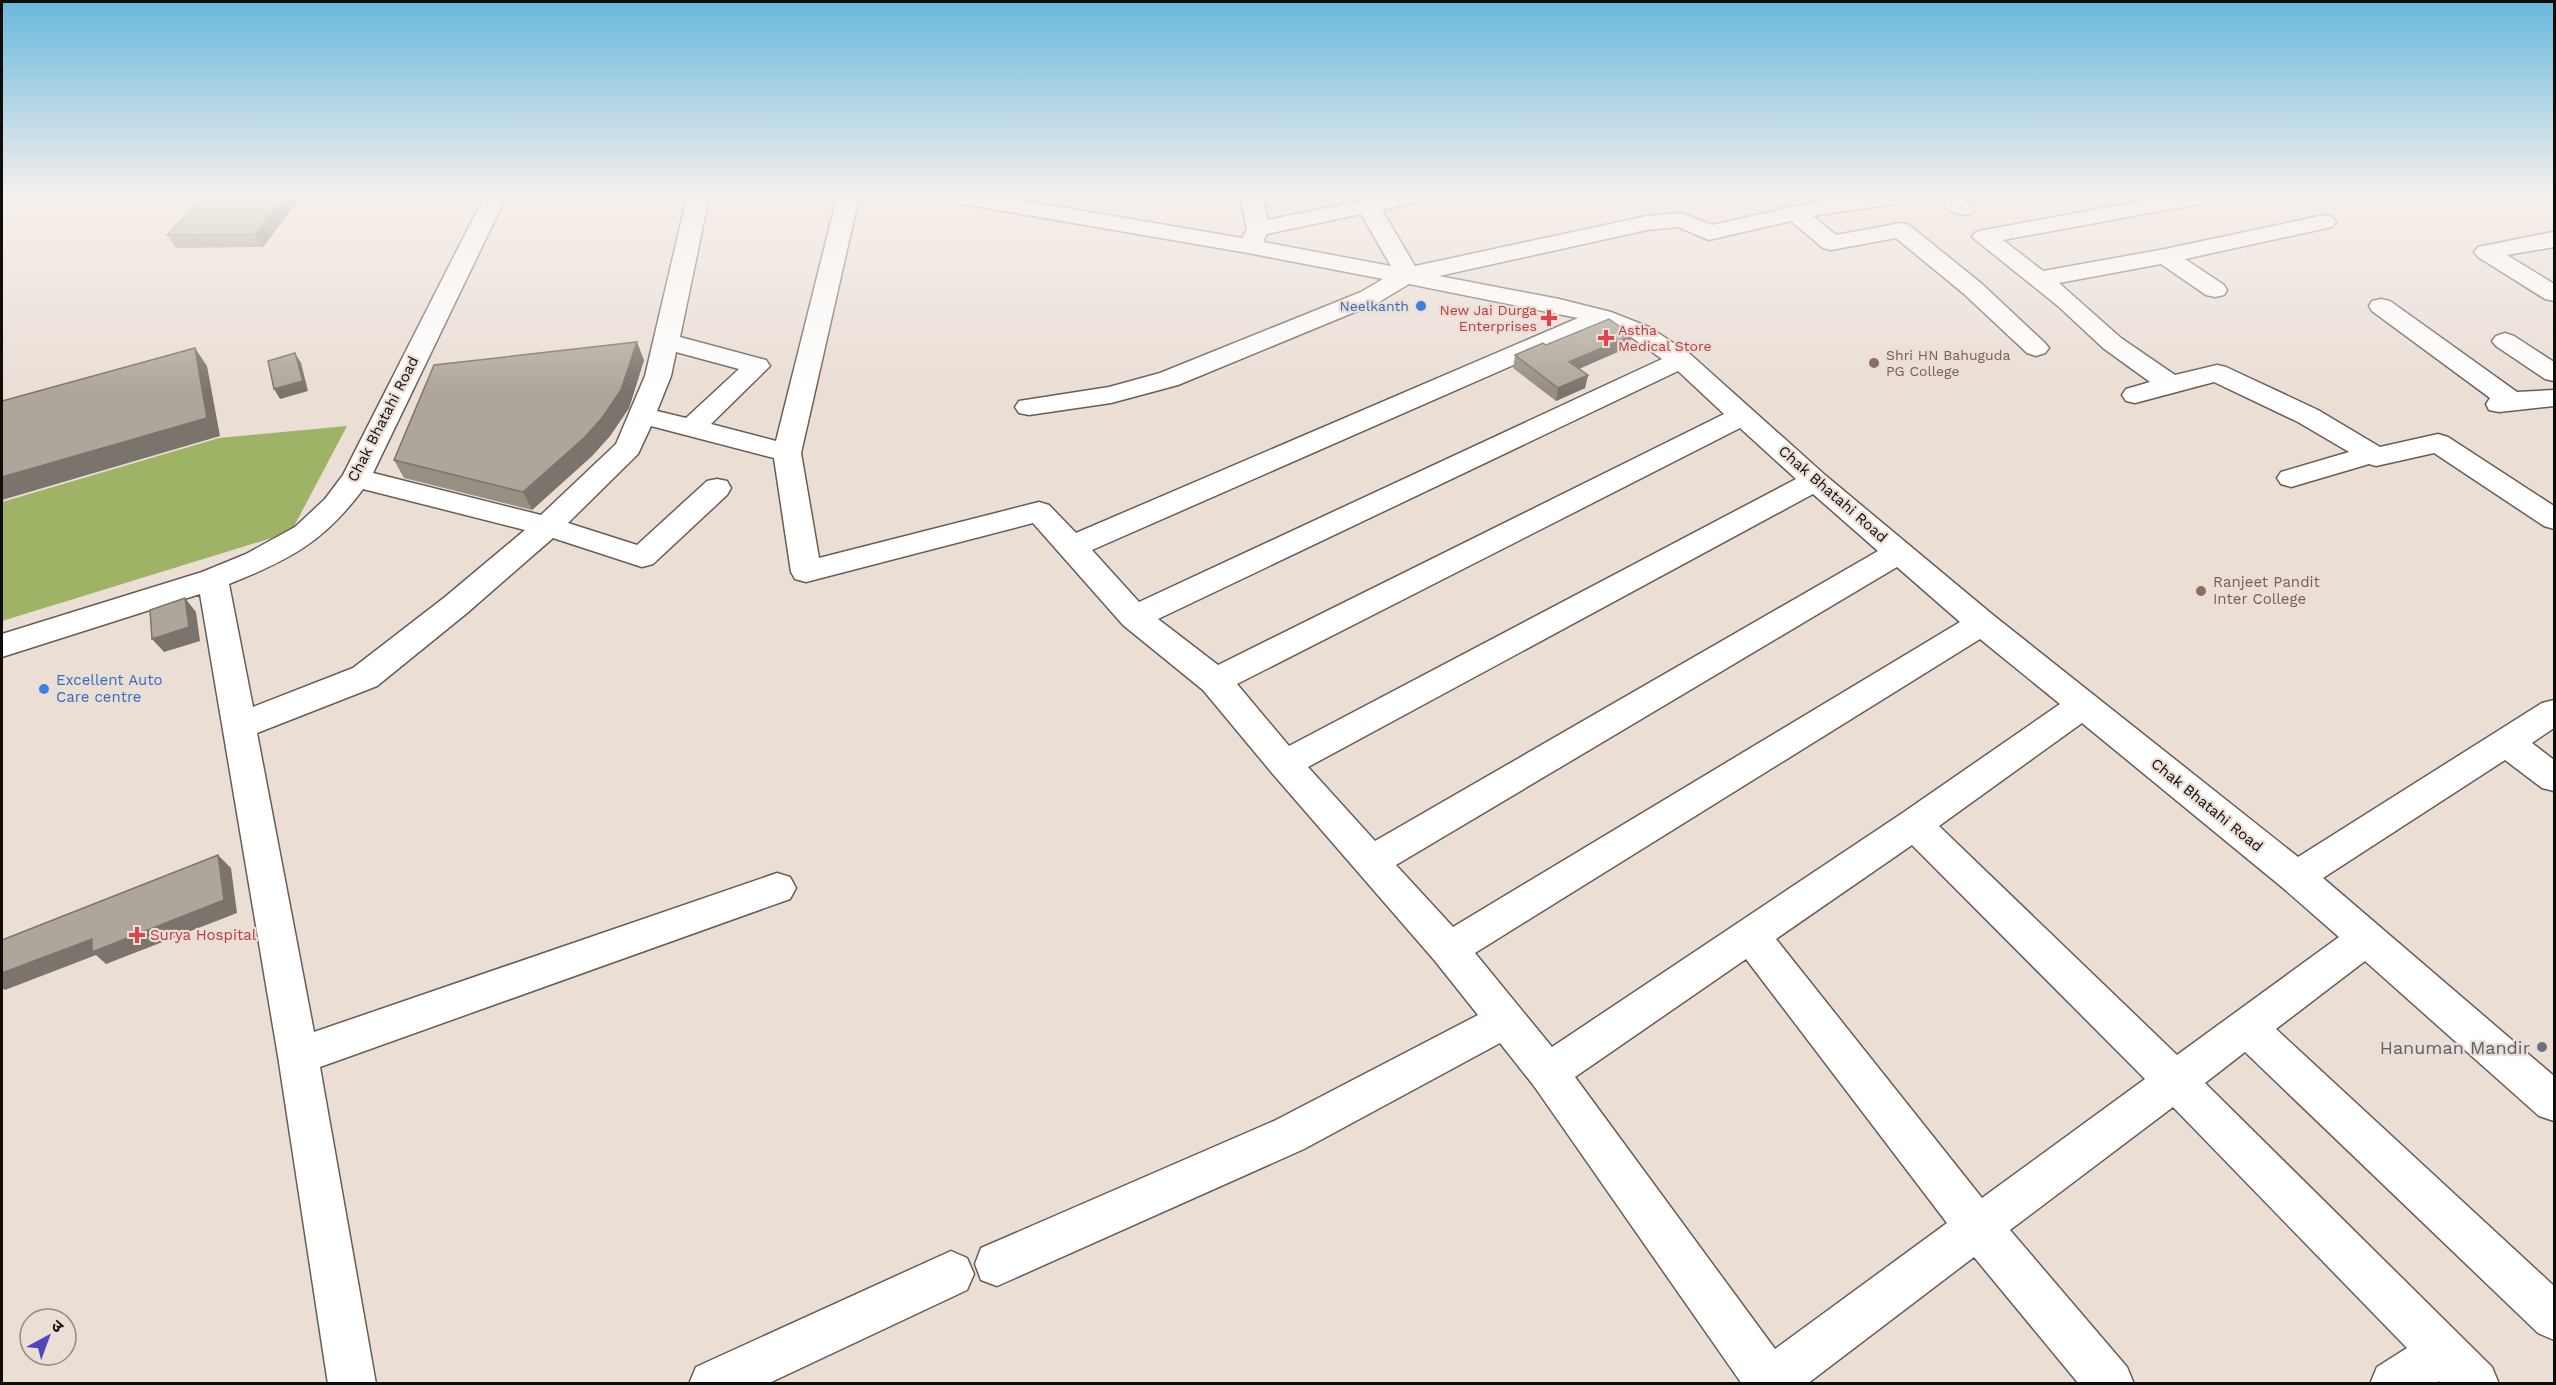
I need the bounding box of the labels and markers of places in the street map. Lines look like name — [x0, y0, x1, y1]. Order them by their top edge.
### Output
place label: Neelkanth — [1340, 298, 1409, 314]
marker: Neelkanth — [1414, 299, 1428, 313]
place label: New Jai Durga Enterprises — [1440, 302, 1537, 334]
marker: New Jai Durga Enterprises — [1542, 311, 1556, 325]
place label: Astha Medical Store — [1618, 322, 1712, 354]
marker: Astha Medical Store — [1599, 331, 1613, 345]
place label: Shri HN Bahuguda PG College — [1886, 347, 2010, 379]
marker: Shri HN Bahuguda PG College — [1867, 356, 1881, 370]
place label: Ranjeet Pandit Inter College — [2213, 573, 2321, 608]
marker: Ranjeet Pandit Inter College — [2194, 584, 2208, 598]
place label: Excellent Auto Care centre — [56, 671, 162, 706]
marker: Excellent Auto Care centre — [37, 682, 51, 696]
marker: Surya Hospital — [128, 926, 146, 944]
place label: Surya Hospital — [150, 926, 257, 944]
place label: Hanuman Mandir — [2380, 1037, 2530, 1058]
marker: Hanuman Mandir — [2535, 1040, 2549, 1054]

